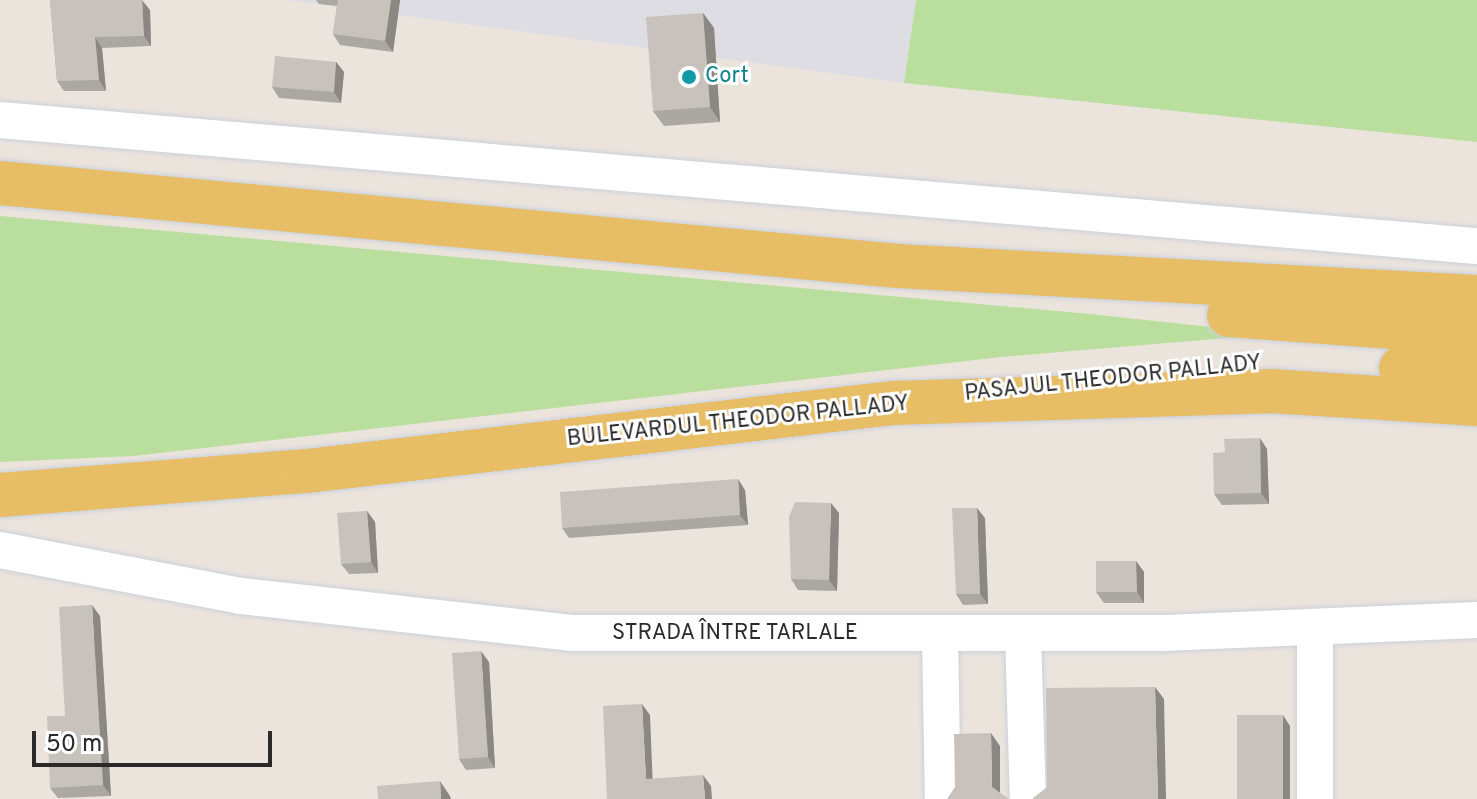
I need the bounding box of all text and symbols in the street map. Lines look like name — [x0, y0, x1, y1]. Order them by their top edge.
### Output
place label: Cort — [705, 64, 749, 90]
marker: Cort — [680, 68, 698, 86]
street label: PASAJUL THEODOR PALLADY — [963, 350, 1263, 408]
street label: BULEVARDUL THEODOR PALLADY — [565, 391, 911, 453]
street label: STRADA ÎNTRE TARLALE — [611, 621, 859, 647]
scale bar — [36, 715, 276, 765]
text: 50 m — [46, 730, 102, 760]

